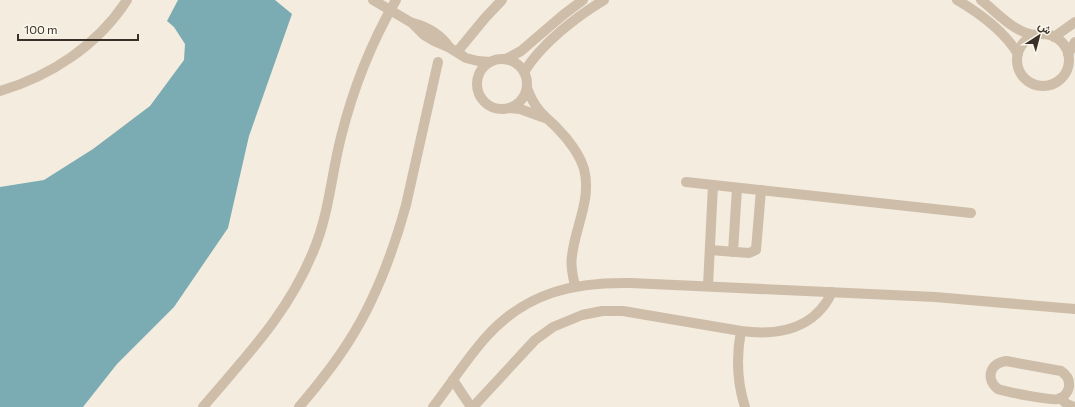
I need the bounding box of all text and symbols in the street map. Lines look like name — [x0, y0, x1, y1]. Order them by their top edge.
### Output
scale bar — [18, 16, 138, 42]
north arrow — [1019, 16, 1059, 56]
text: ش — [1035, 18, 1054, 37]
text: 100 m — [24, 22, 58, 36]

